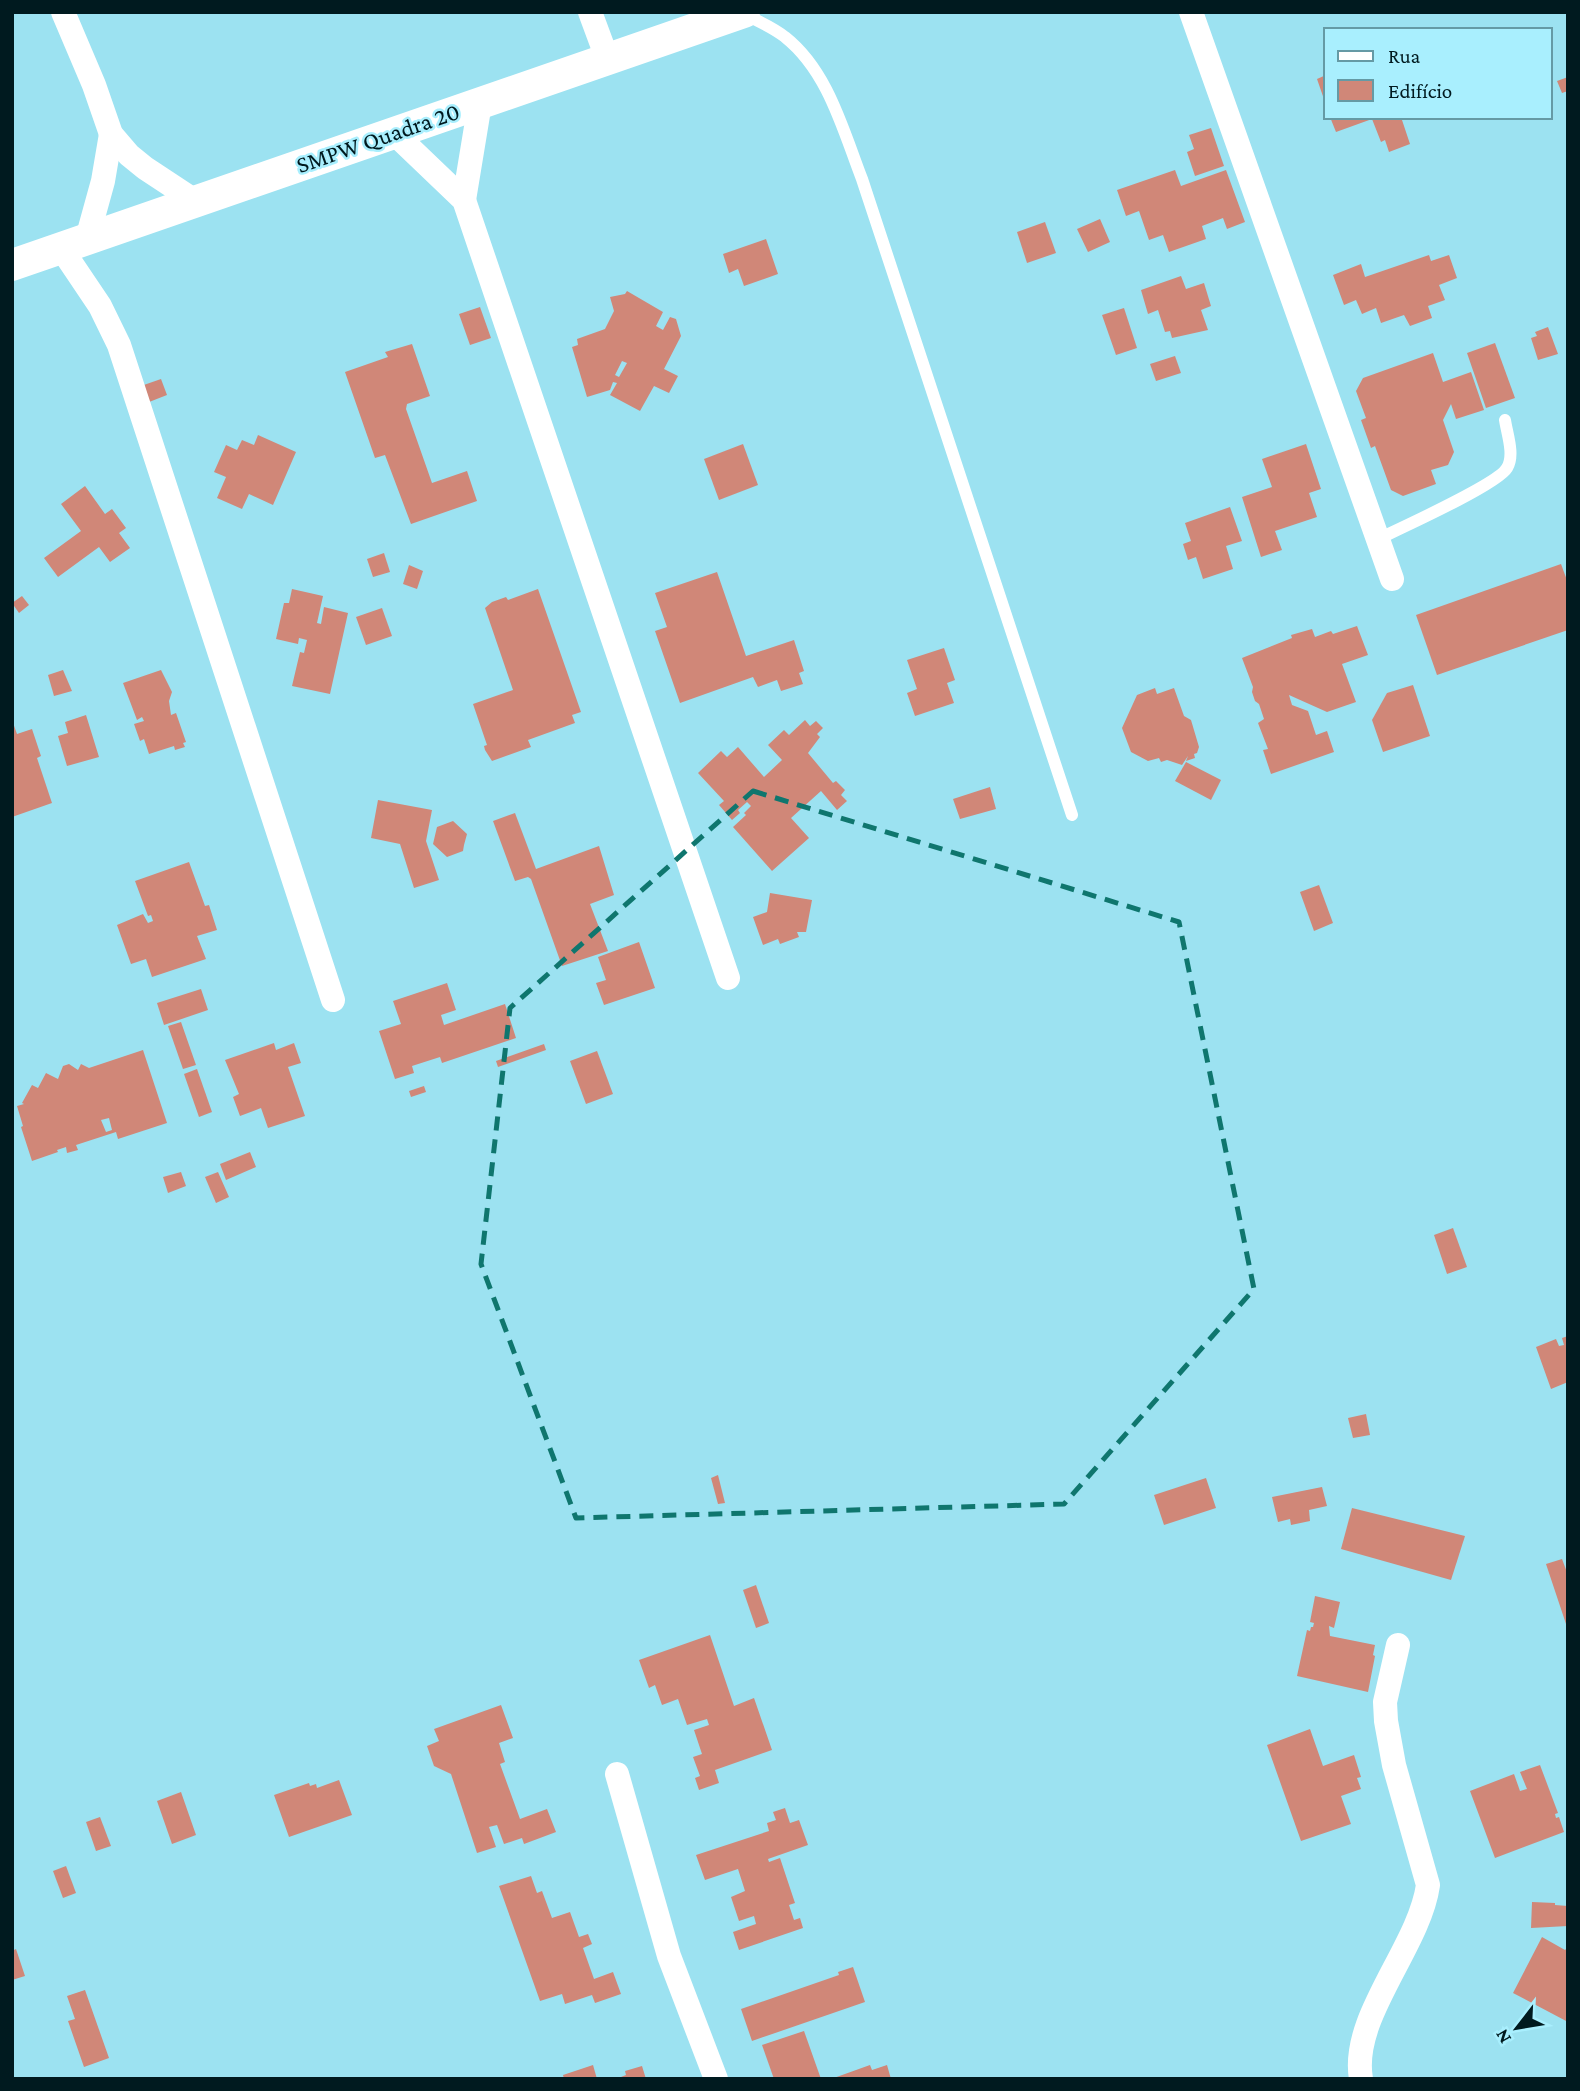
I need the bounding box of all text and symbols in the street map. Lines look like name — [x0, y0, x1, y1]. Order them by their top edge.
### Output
legend — [1324, 28, 1552, 119]
text: Rua — [1388, 44, 1421, 68]
text: Edifício — [1388, 79, 1452, 103]
street label: SMPW Quadra 20 — [293, 97, 463, 178]
north arrow — [1482, 1993, 1552, 2063]
text: N — [1490, 2025, 1515, 2047]

